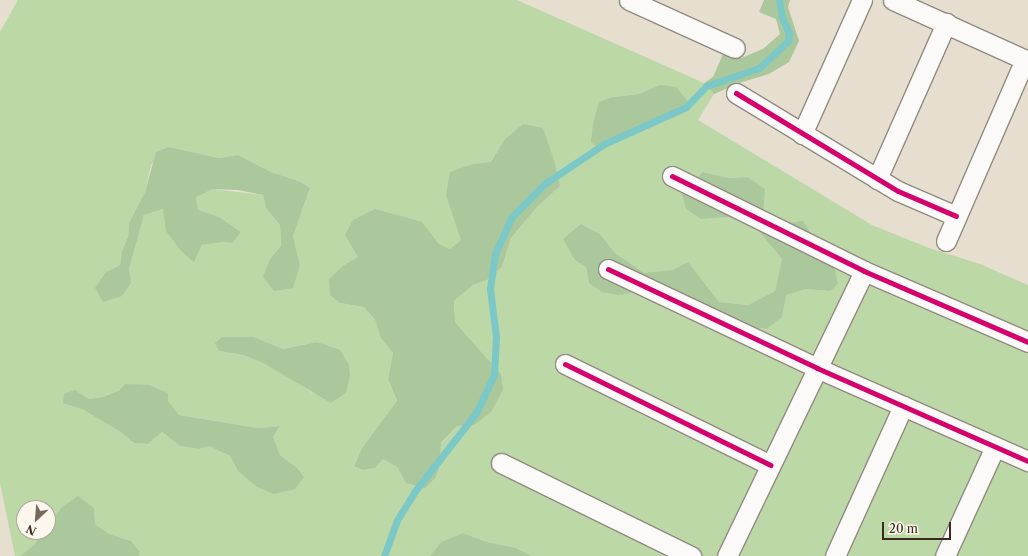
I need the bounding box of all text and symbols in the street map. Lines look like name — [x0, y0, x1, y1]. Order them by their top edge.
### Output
north arrow — [16, 500, 56, 540]
scale bar — [884, 514, 953, 540]
text: N — [24, 521, 39, 538]
text: 20 m — [889, 521, 918, 536]

